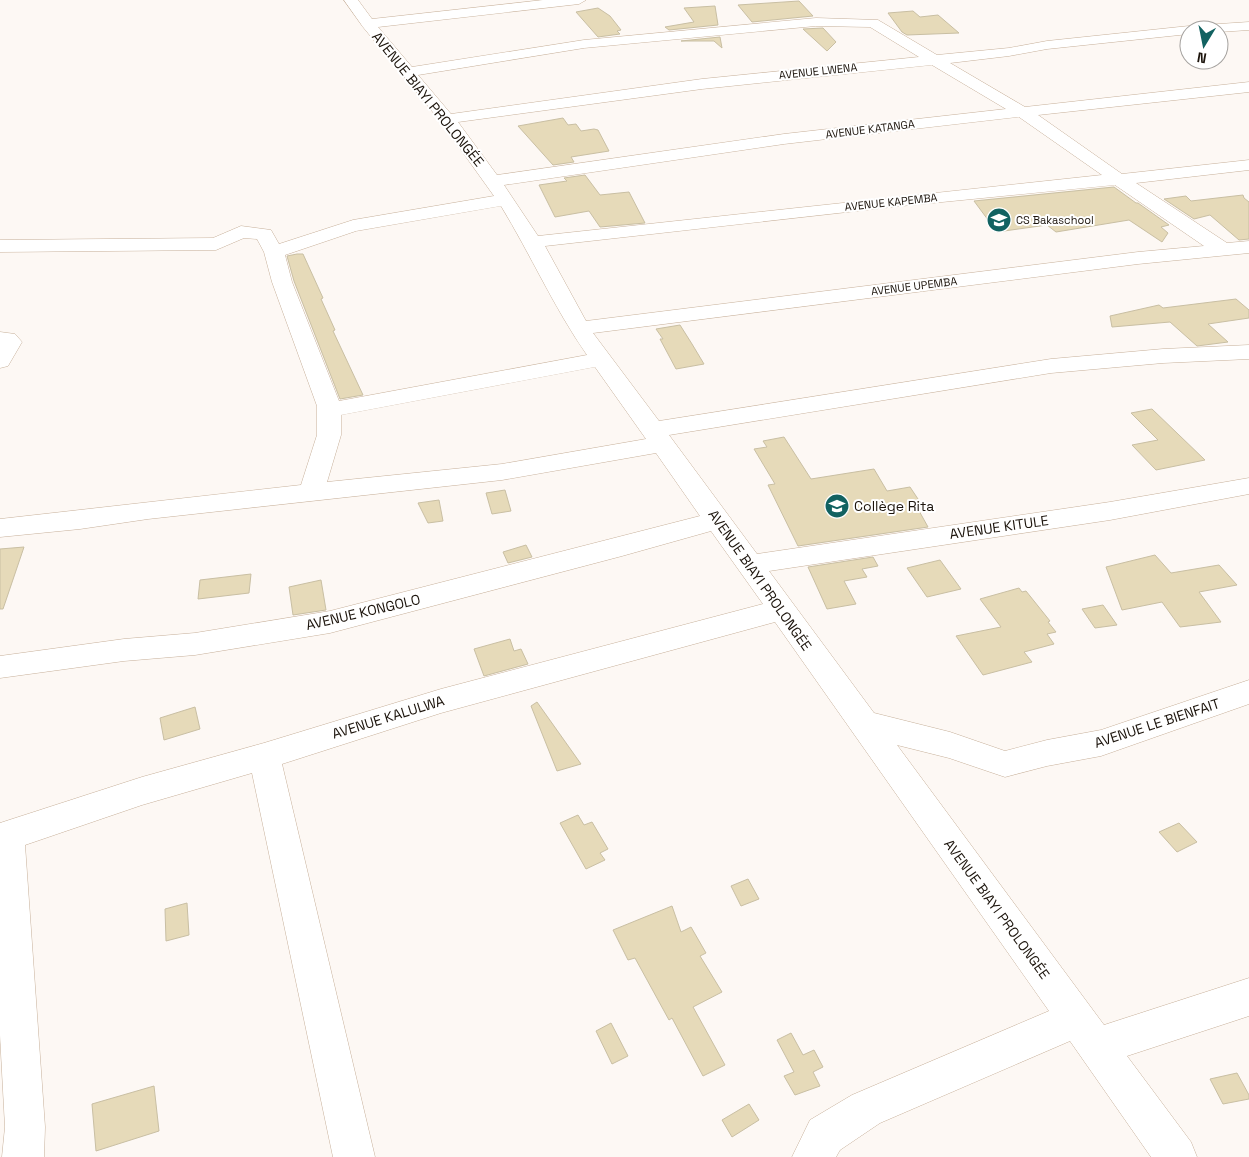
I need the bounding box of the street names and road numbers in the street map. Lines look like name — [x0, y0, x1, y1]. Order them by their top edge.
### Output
street label: AVENUE BIAYI PROLONGÉE — [368, 28, 488, 170]
street label: AVENUE LWENA — [778, 60, 858, 82]
street label: AVENUE KATANGA — [825, 117, 916, 141]
street label: AVENUE KAPEMBA — [844, 190, 938, 214]
street label: AVENUE UPEMBA — [870, 274, 958, 298]
street label: AVENUE BIAYI PROLONGÉE — [704, 506, 816, 654]
street label: AVENUE KITULE — [948, 511, 1050, 543]
street label: AVENUE KONGOLO — [304, 590, 422, 634]
street label: AVENUE KALULWA — [330, 691, 447, 743]
street label: AVENUE LE BIENFAIT — [1092, 694, 1222, 752]
street label: AVENUE BIAYI PROLONGÉE — [940, 836, 1054, 982]

